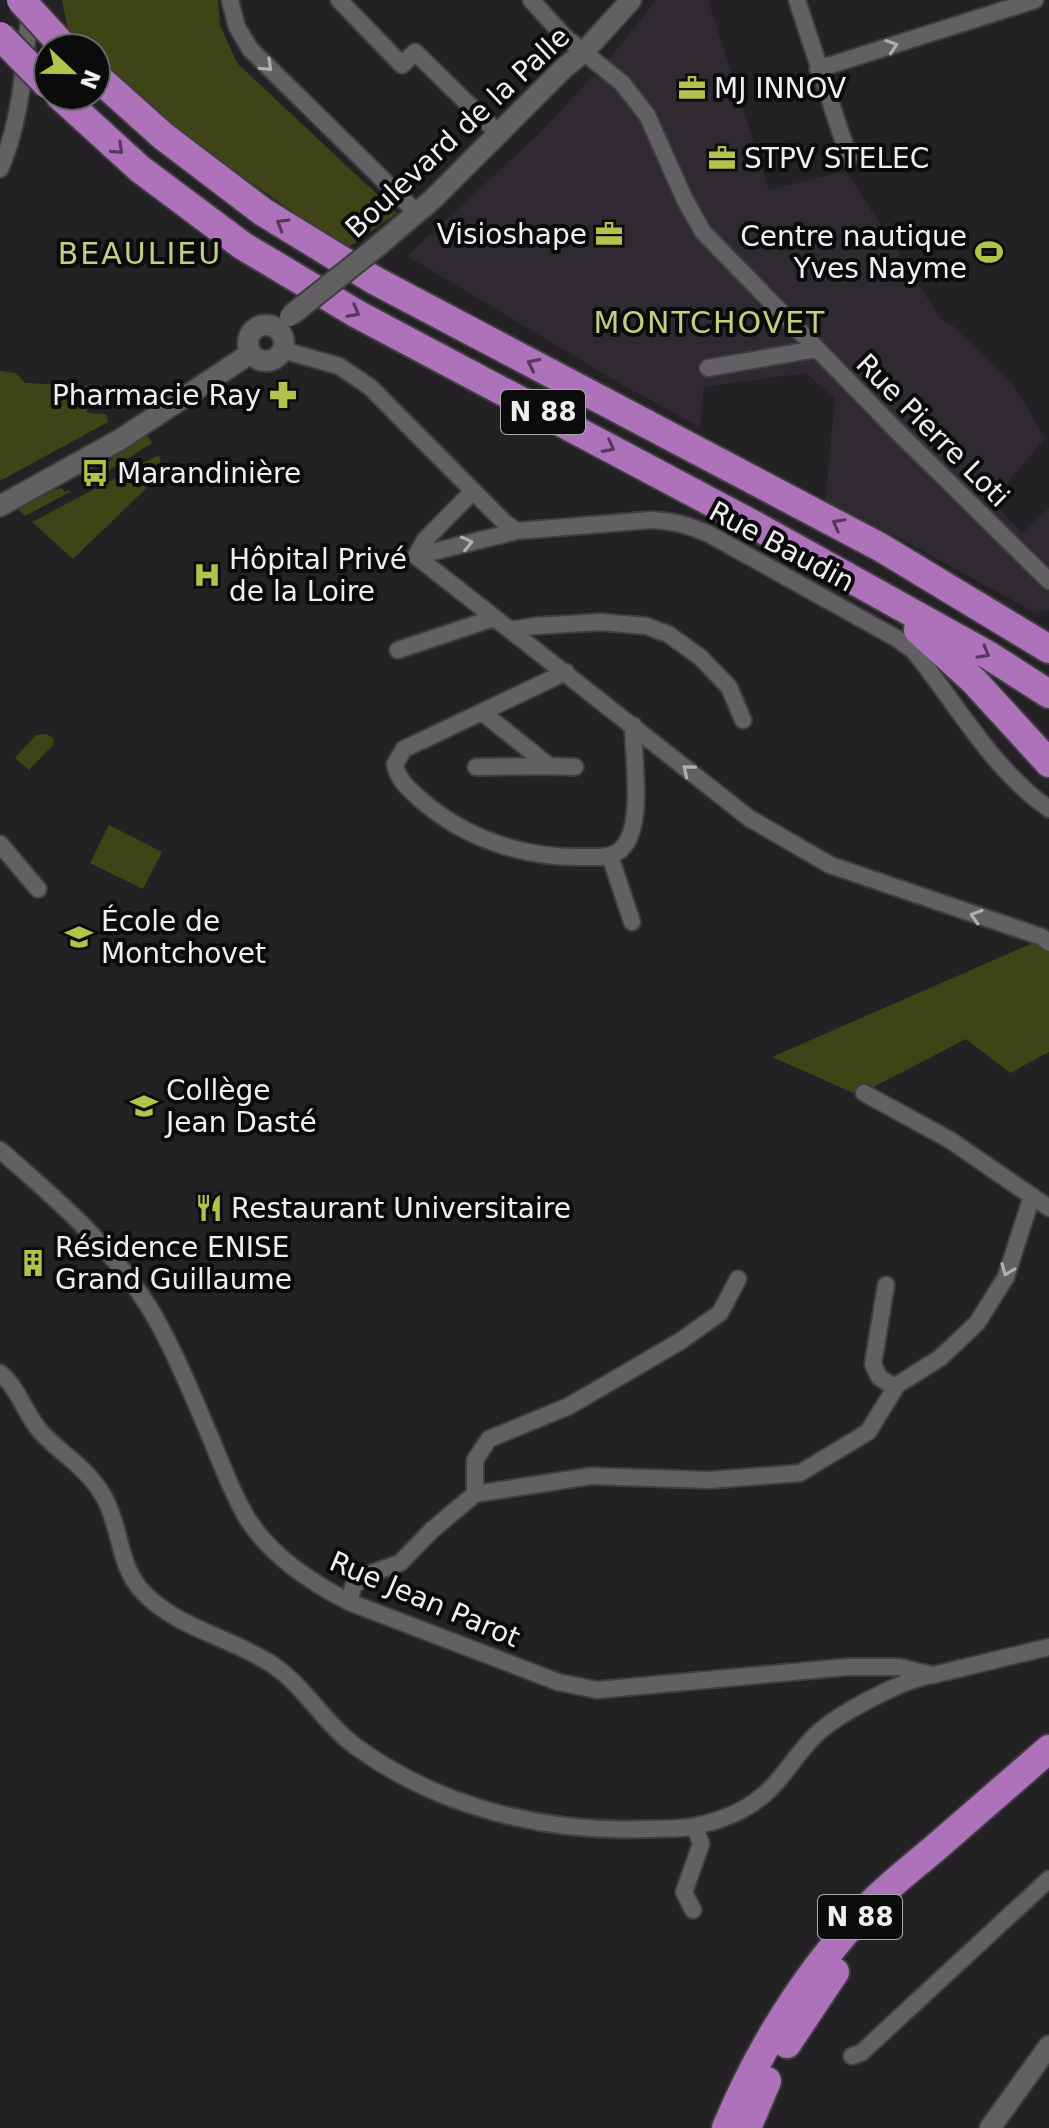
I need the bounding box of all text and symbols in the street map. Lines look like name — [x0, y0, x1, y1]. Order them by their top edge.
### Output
street label: Boulevard de la Palle — [339, 20, 576, 245]
north arrow — [32, 32, 112, 112]
one-way arrow — [885, 39, 899, 55]
one-way arrow — [258, 57, 272, 71]
text: N — [75, 66, 105, 93]
place label: MJ INNOV — [714, 72, 846, 105]
office icon: MJ INNOV — [677, 73, 707, 103]
one-way arrow — [108, 139, 123, 153]
place label: STPV STELEC — [744, 142, 929, 175]
office icon: STPV STELEC — [707, 143, 737, 173]
one-way arrow — [276, 218, 290, 233]
place label: Visioshape — [437, 218, 587, 251]
office icon: Visioshape — [594, 219, 624, 249]
place label: Centre nautique Yves Nayme — [740, 220, 967, 285]
district label: BEAULIEU — [58, 236, 222, 271]
sports icon: Centre nautique Yves Nayme — [974, 237, 1004, 267]
one-way arrow — [345, 302, 360, 318]
district label: MONTCHOVET — [594, 305, 826, 340]
street label: Rue Pierre Loti — [849, 347, 1016, 514]
one-way arrow — [527, 358, 541, 373]
place label: Pharmacie Ray — [52, 379, 261, 412]
pharmacy icon: Pharmacie Ray — [268, 380, 298, 410]
road number: N 88 — [501, 390, 585, 434]
one-way arrow — [600, 437, 614, 453]
place label: Marandinière — [117, 457, 301, 490]
bus stop icon: Marandinière — [80, 458, 110, 488]
street label: Rue Baudin — [704, 494, 860, 598]
one-way arrow — [831, 518, 846, 533]
one-way arrow — [459, 535, 473, 552]
place label: Hôpital Privé de la Loire — [229, 543, 407, 608]
hospital icon: Hôpital Privé de la Loire — [192, 560, 222, 590]
one-way arrow — [975, 643, 990, 659]
one-way arrow — [683, 765, 697, 780]
place label: École de Montchovet — [101, 904, 266, 970]
one-way arrow — [970, 910, 984, 926]
school or university icon: École de Montchovet — [64, 922, 94, 952]
place label: Collège Jean Dasté — [164, 1074, 317, 1139]
school or university icon: Collège Jean Dasté — [129, 1091, 159, 1121]
place label: Restaurant Universitaire — [231, 1192, 571, 1225]
restaurant icon: Restaurant Universitaire — [194, 1193, 224, 1223]
place label: Résidence ENISE Grand Guillaume — [55, 1231, 292, 1296]
building icon: Résidence ENISE Grand Guillaume — [18, 1248, 48, 1278]
one-way arrow — [1000, 1262, 1017, 1276]
street label: Rue Jean Parot — [325, 1545, 525, 1654]
road number: N 88 — [818, 1895, 902, 1939]

